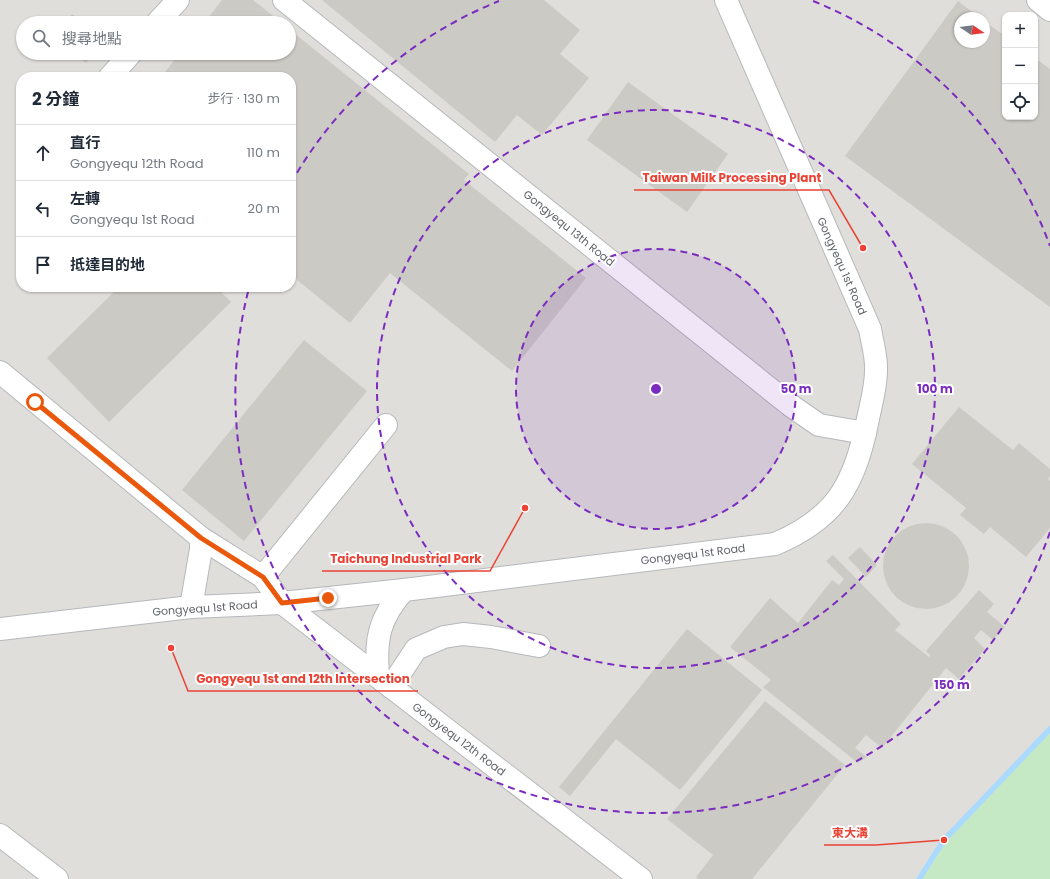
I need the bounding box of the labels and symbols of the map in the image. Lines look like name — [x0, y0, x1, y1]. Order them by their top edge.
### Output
north arrow — [954, 12, 990, 48]
callout: Taiwan Milk Processing Plant — [634, 166, 829, 190]
text: Taiwan Milk Processing Plant — [643, 169, 822, 186]
street label: Gongyequ 13th Road — [520, 186, 618, 270]
street label: Gongyequ 1st Road — [813, 215, 871, 317]
text: 50 m — [781, 380, 812, 397]
text: 100 m — [917, 380, 953, 397]
centre of rings — [649, 382, 663, 396]
route start — [26, 393, 44, 411]
street label: Gongyequ 1st Road — [640, 540, 746, 568]
callout: Taichung Industrial Park — [322, 547, 490, 571]
text: Taichung Industrial Park — [330, 550, 482, 567]
route end — [319, 589, 337, 607]
street label: Gongyequ 1st Road — [152, 596, 258, 620]
callout: Gongyequ 1st and 12th Intersection — [188, 667, 418, 691]
text: Gongyequ 1st and 12th Intersection — [196, 670, 410, 687]
text: 150 m — [934, 676, 970, 693]
street label: Gongyequ 12th Road — [409, 699, 509, 779]
callout: 東大溝 — [824, 821, 876, 845]
text: 東大溝 — [832, 824, 868, 841]

